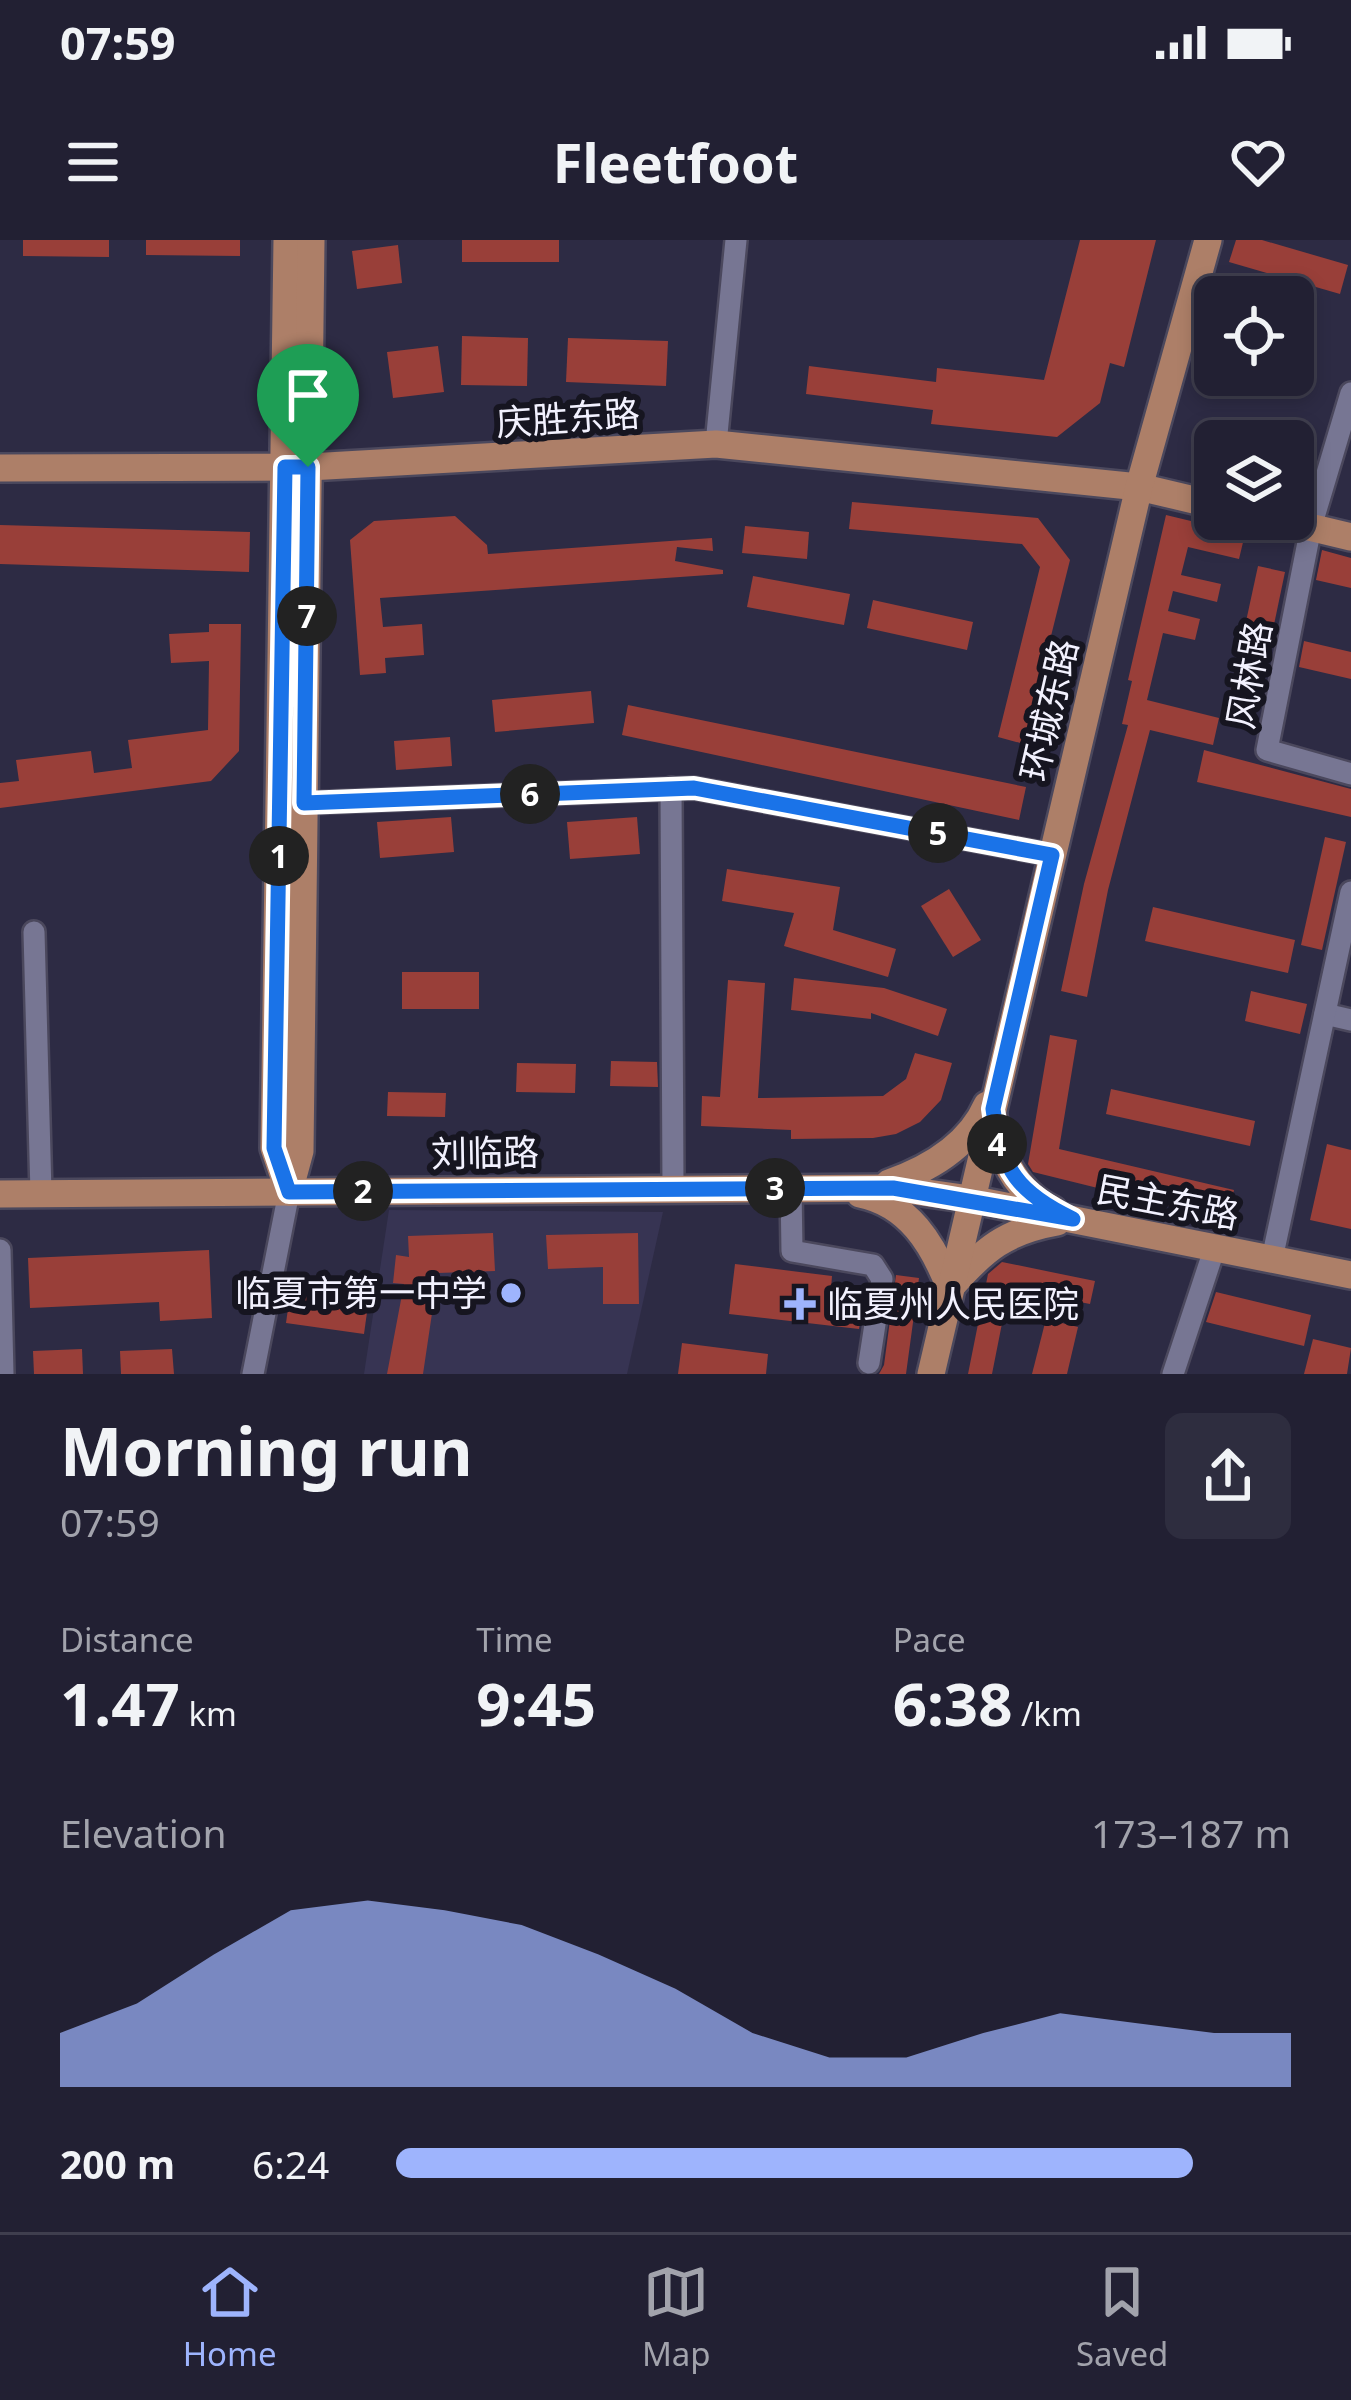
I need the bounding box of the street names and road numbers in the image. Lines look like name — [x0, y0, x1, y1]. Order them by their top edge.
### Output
street label: 庆胜东路 — [494, 388, 642, 447]
street label: 风林路 — [1215, 617, 1282, 732]
street label: 环城东路 — [1008, 634, 1089, 786]
street label: 刘临路 — [431, 1127, 539, 1178]
street label: 民主东路 — [1093, 1164, 1243, 1239]

